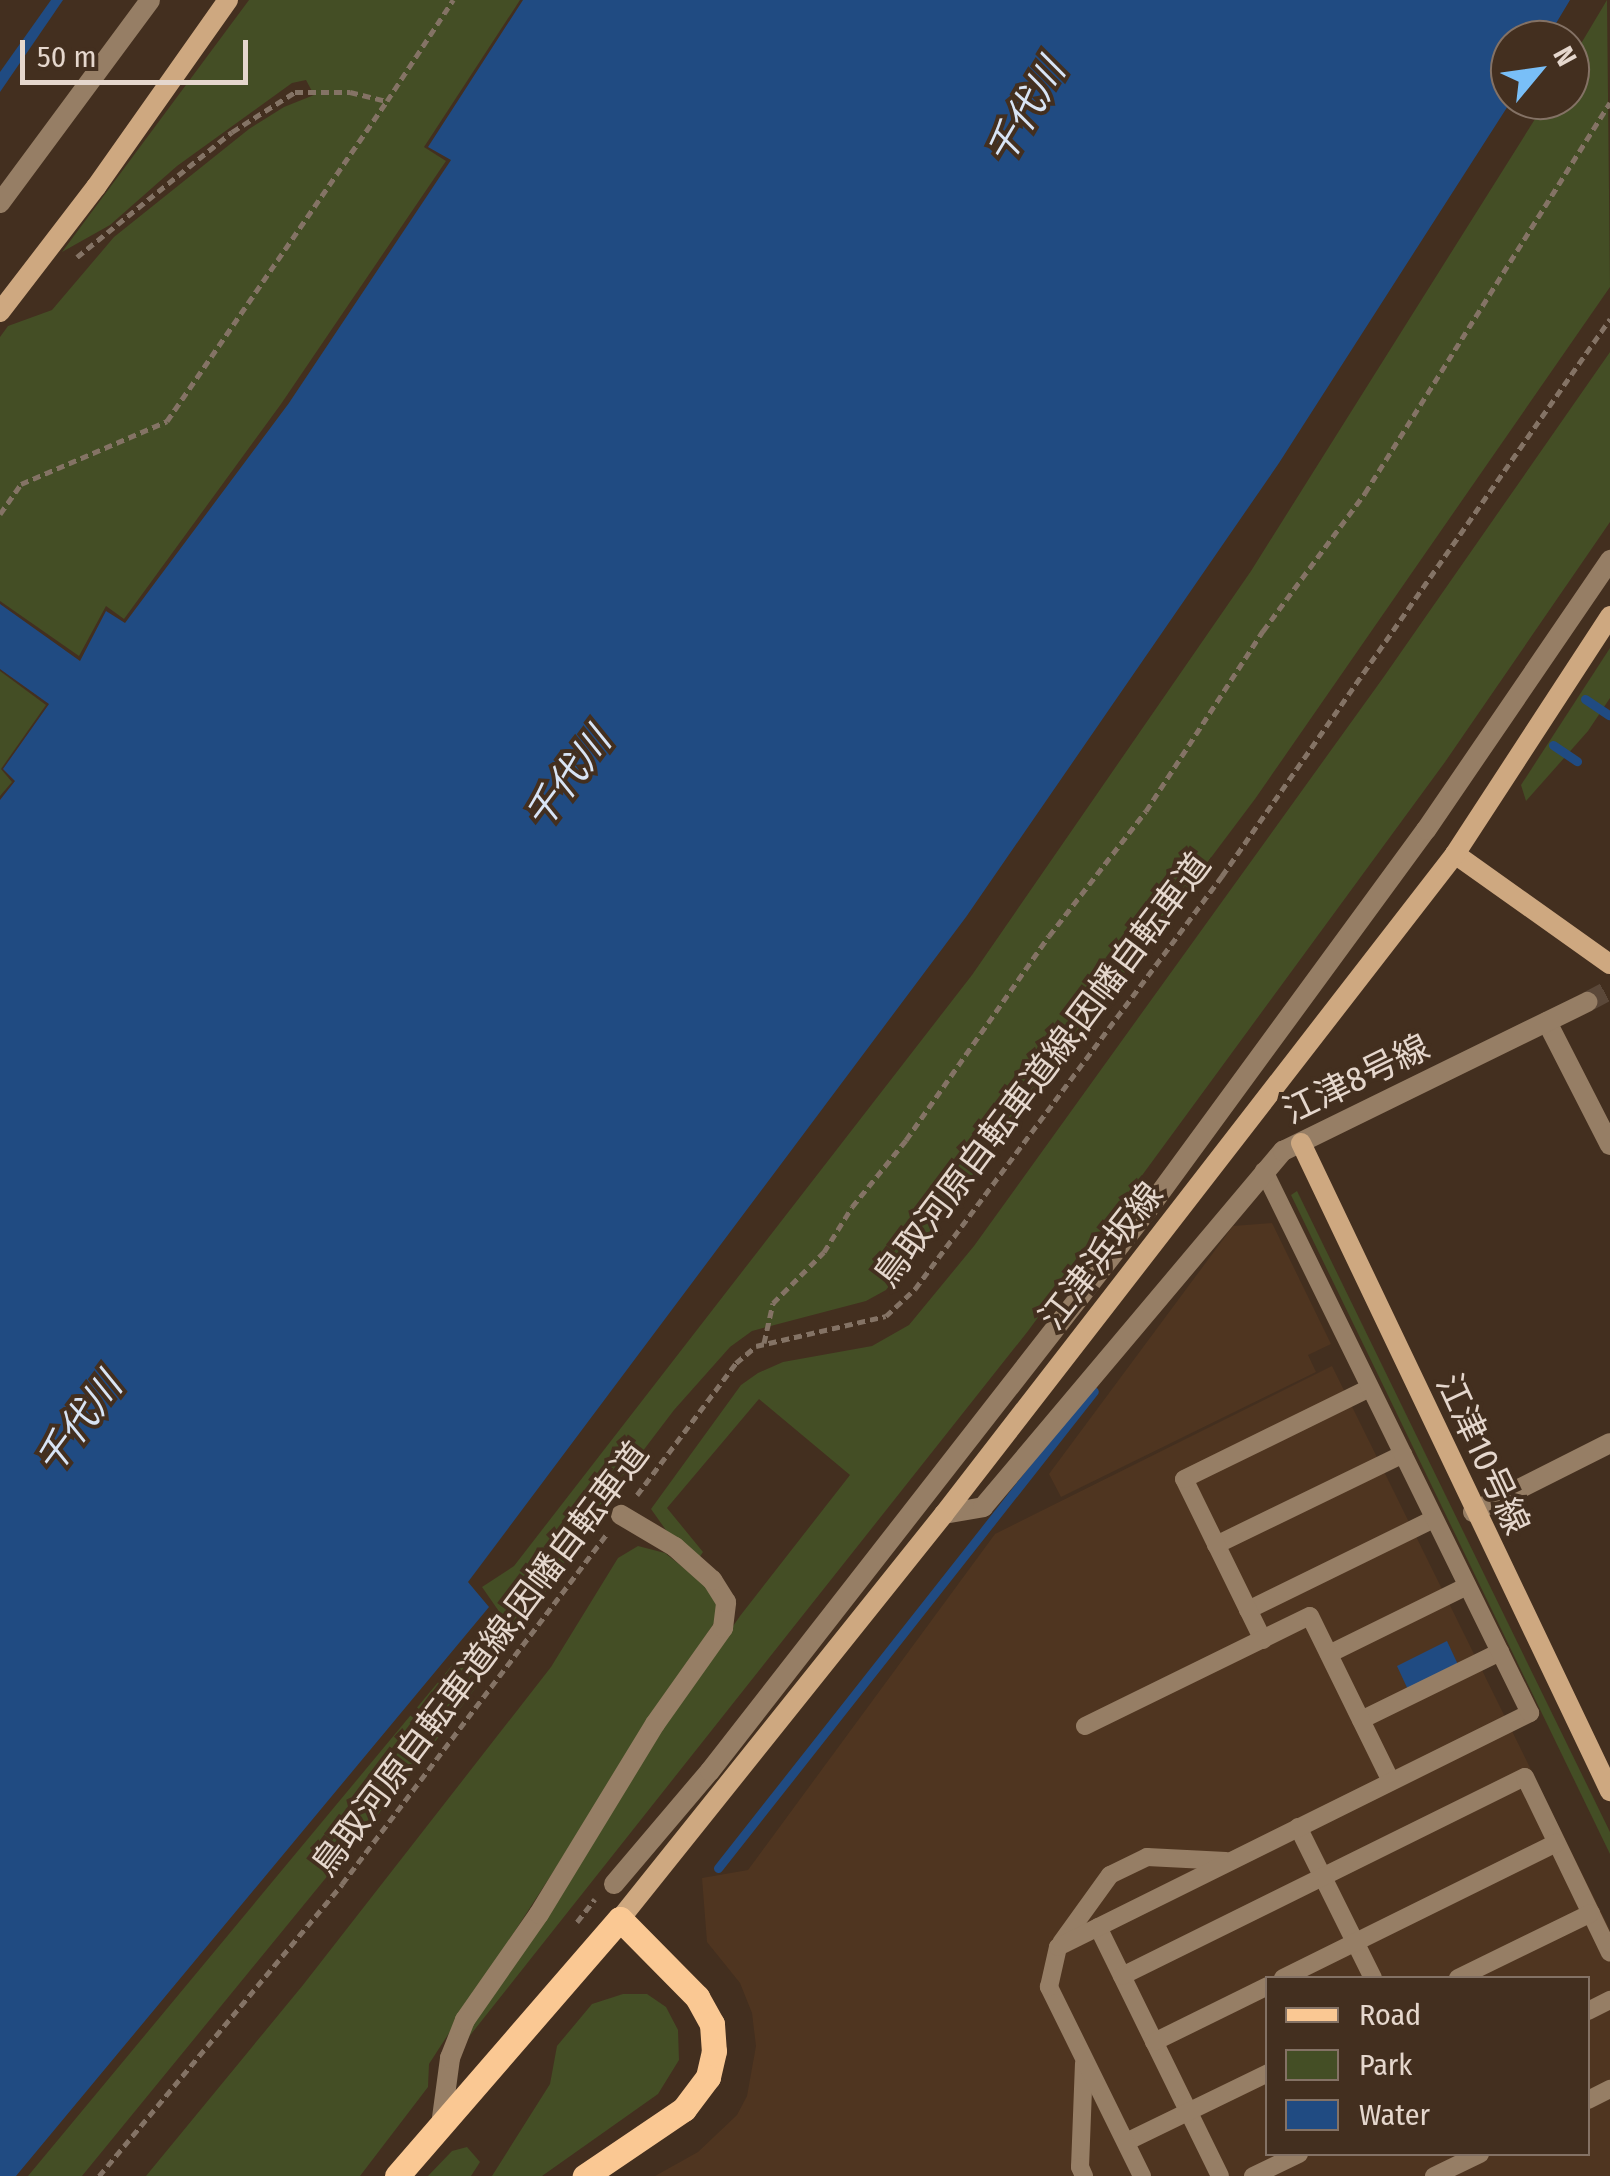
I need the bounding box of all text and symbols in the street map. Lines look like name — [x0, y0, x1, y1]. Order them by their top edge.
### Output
scale bar — [25, 20, 252, 82]
north arrow — [1490, 20, 1590, 120]
text: 50 m — [37, 39, 97, 75]
text: N — [1546, 41, 1583, 72]
water label: 千代川 — [977, 51, 1075, 173]
water label: 千代川 — [515, 720, 621, 838]
street label: 鳥取河原自転車道線;因幡自転車道 — [865, 845, 1219, 1295]
street label: 江津8号線 — [1276, 1026, 1436, 1132]
street label: 江津浜坂線 — [1031, 1174, 1171, 1338]
water label: 千代川 — [26, 1365, 132, 1483]
street label: 江津10号線 — [1428, 1367, 1538, 1541]
street label: 鳥取河原自転車道線;因幡自転車道 — [303, 1434, 657, 1884]
legend — [1265, 1976, 1590, 2156]
text: Road — [1359, 1997, 1421, 2033]
text: Park — [1359, 2047, 1412, 2083]
text: Water — [1359, 2097, 1430, 2133]

